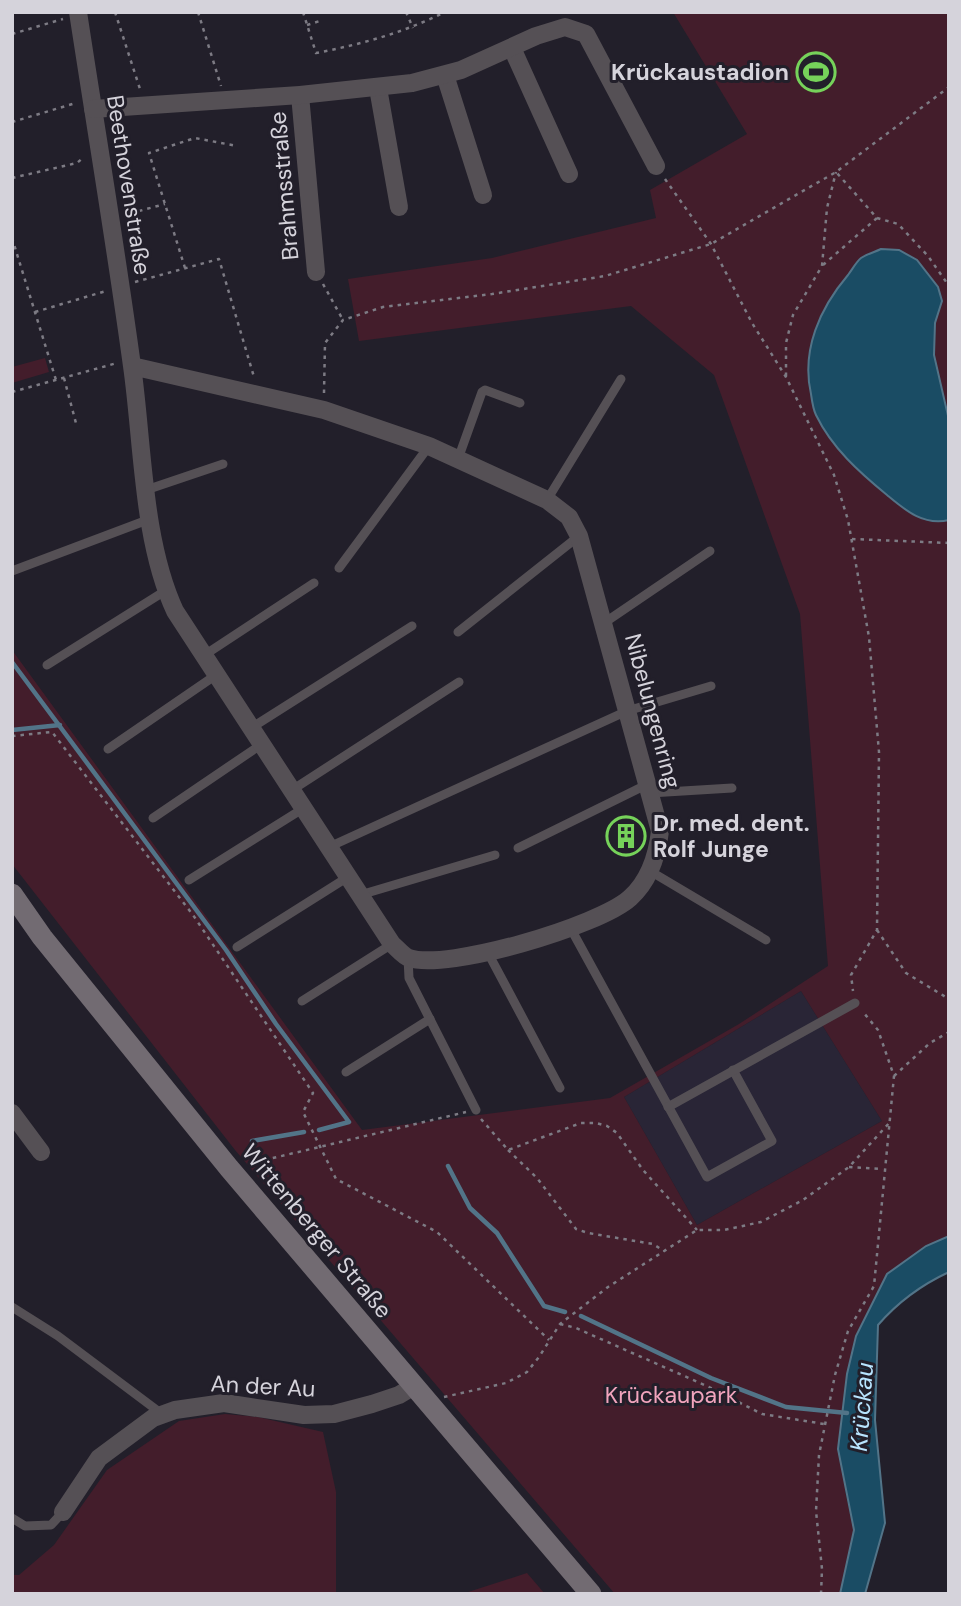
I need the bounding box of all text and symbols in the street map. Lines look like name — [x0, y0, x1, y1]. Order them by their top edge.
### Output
sports icon: Krückaustadion — [795, 51, 837, 93]
place label: Krückaustadion — [611, 57, 789, 87]
street label: Beethovenstraße — [100, 93, 158, 277]
street label: Brahmsstraße — [263, 110, 305, 262]
street label: Nibelungenring — [618, 630, 688, 792]
place label: Dr. med. dent. Rolf Junge — [653, 808, 810, 864]
building icon: Dr. med. dent. Rolf Junge — [605, 815, 647, 857]
street label: Wittenberger Straße — [235, 1138, 399, 1324]
water label: Krückau — [843, 1361, 880, 1453]
street label: An der Au — [210, 1368, 316, 1404]
park label: Krückaupark — [605, 1380, 738, 1410]

